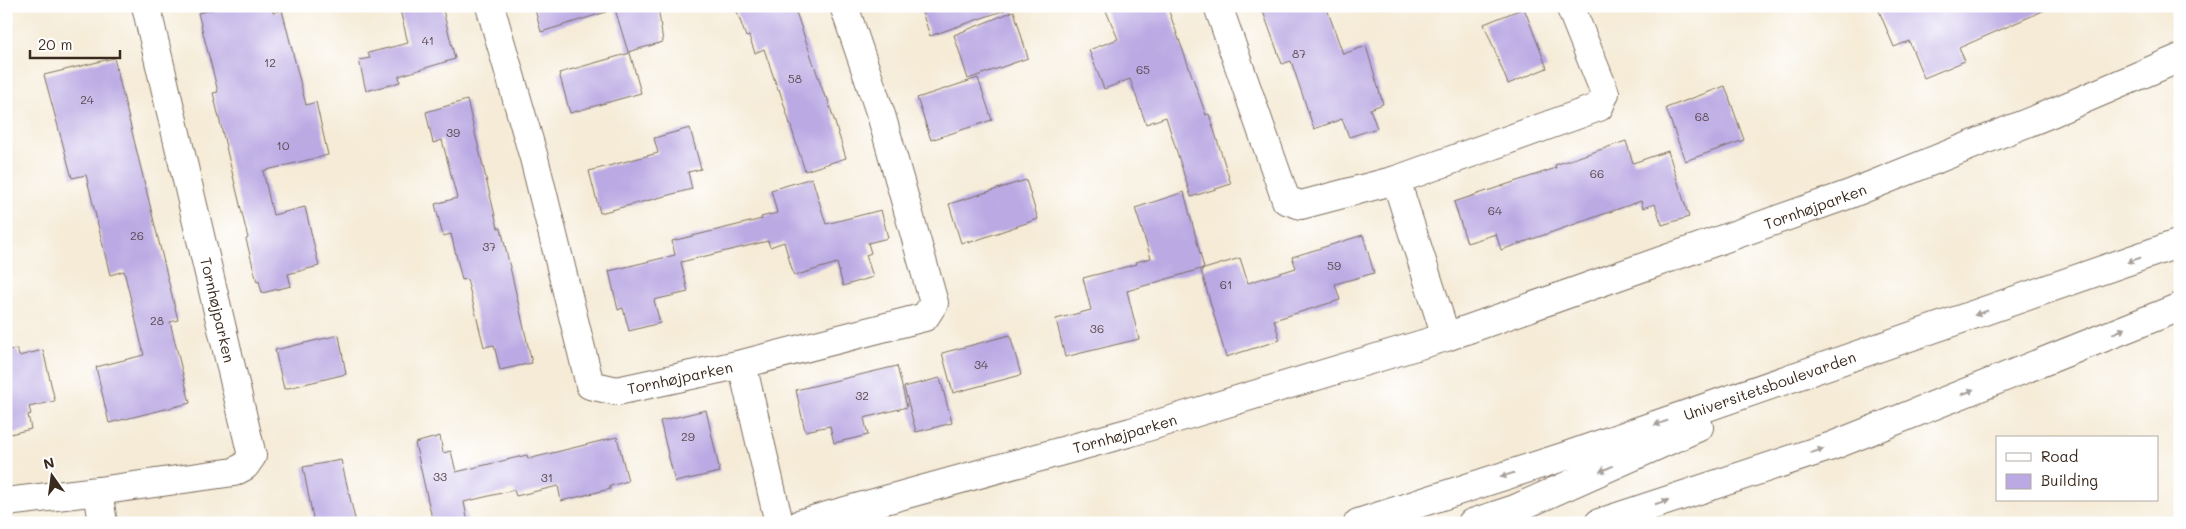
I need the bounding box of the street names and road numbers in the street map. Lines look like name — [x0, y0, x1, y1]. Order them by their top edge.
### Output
street label: Tornhøjparken — [1761, 178, 1869, 234]
street label: Tornhøjparken — [196, 255, 240, 365]
street label: Universitetsboulevarden — [1681, 346, 1858, 425]
street label: Tornhøjparken — [625, 356, 734, 399]
street label: Tornhøjparken — [1070, 409, 1179, 458]

